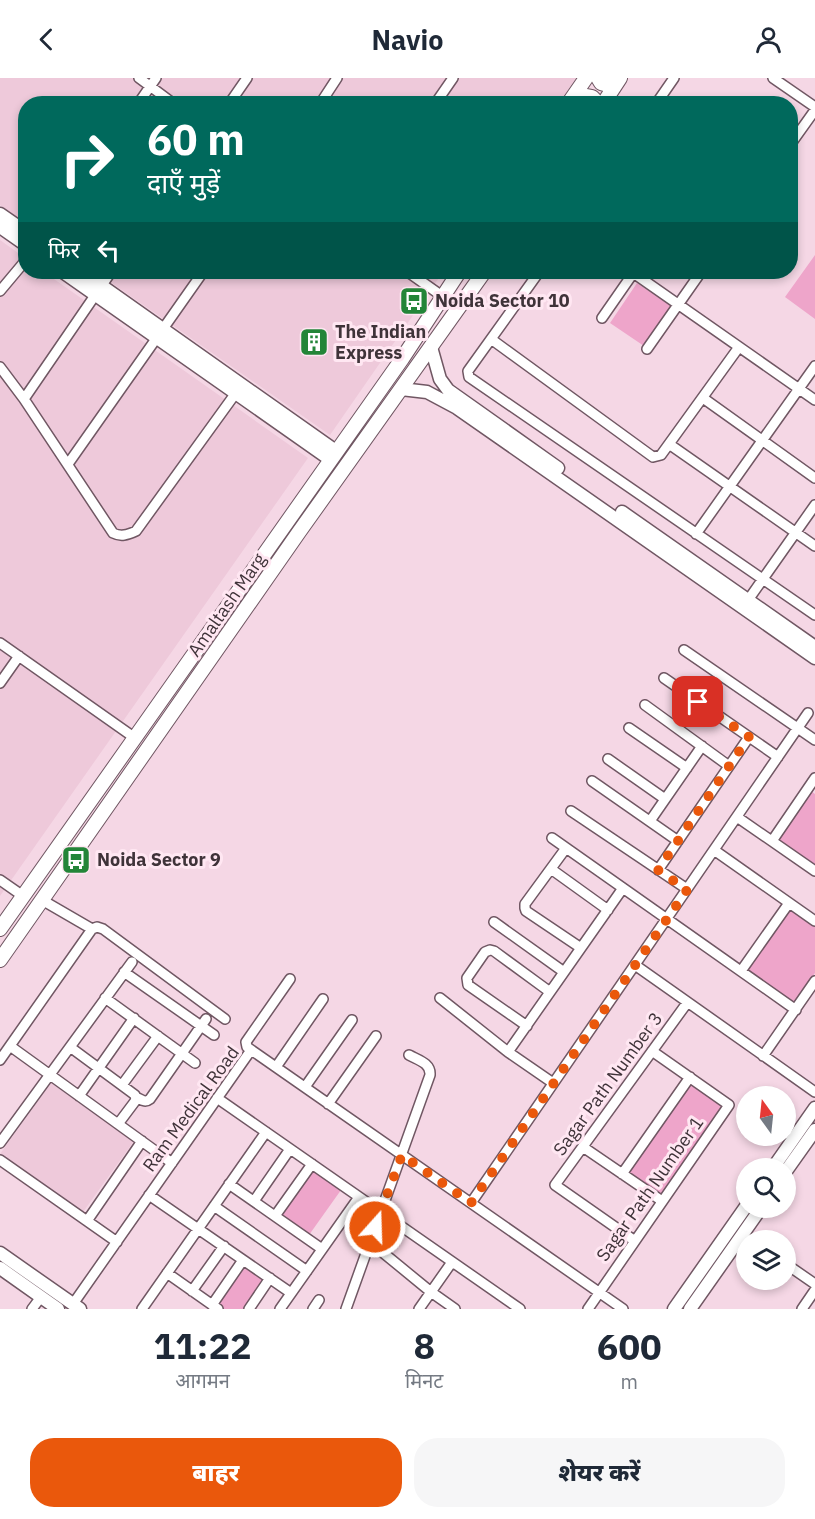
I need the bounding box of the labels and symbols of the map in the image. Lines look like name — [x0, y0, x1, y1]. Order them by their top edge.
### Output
bus stop icon: Noida Sector 10 — [398, 285, 430, 317]
place label: Noida Sector 10 — [435, 289, 570, 312]
place label: The Indian Express — [335, 320, 426, 364]
building icon: The Indian Express — [298, 326, 330, 358]
street label: Amaltash Marg — [183, 548, 271, 661]
pin — [672, 676, 723, 727]
bus stop icon: Noida Sector 9 — [60, 844, 92, 876]
place label: Noida Sector 9 — [97, 848, 221, 871]
street label: Sagar Path Number 3 — [548, 1007, 667, 1160]
street label: Ram Medical Road — [137, 1041, 244, 1176]
north arrow — [736, 1086, 796, 1146]
street label: Sagar Path Number 1 — [591, 1112, 708, 1266]
position arrow — [343, 1195, 407, 1259]

